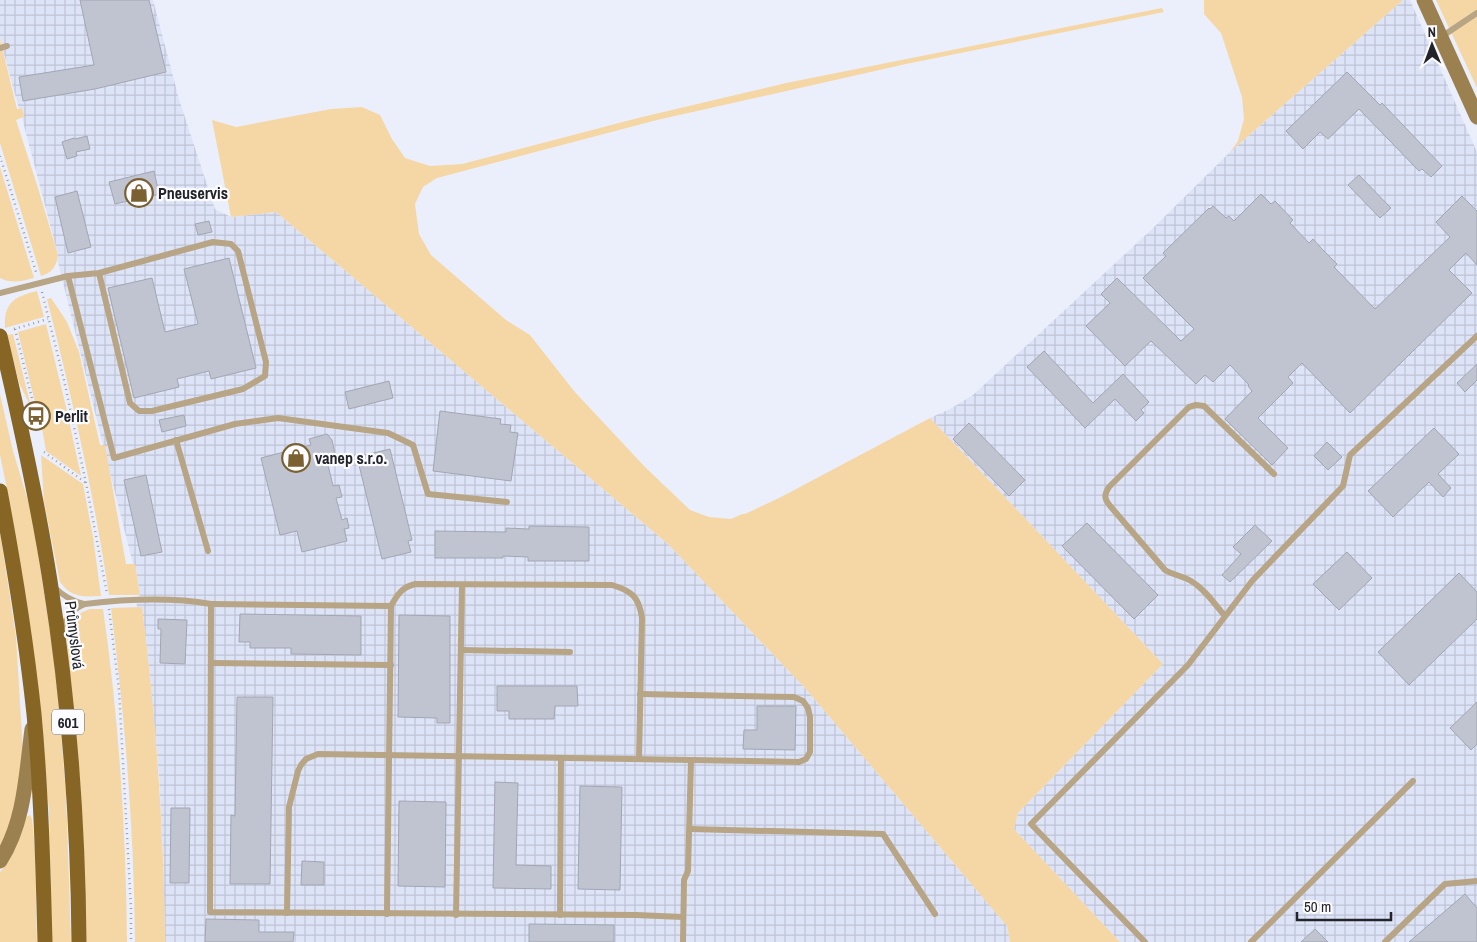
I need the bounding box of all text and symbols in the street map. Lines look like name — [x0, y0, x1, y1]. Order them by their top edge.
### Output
north arrow — [1407, 20, 1457, 70]
text: N — [1427, 23, 1436, 41]
shop icon: Pneuservis — [124, 178, 154, 208]
place label: Pneuservis — [158, 182, 228, 204]
bus stop icon: Perlit — [21, 401, 51, 431]
place label: Perlit — [55, 405, 88, 427]
shop icon: vanep s.r.o. — [281, 443, 311, 473]
place label: vanep s.r.o. — [315, 447, 387, 469]
street label: Průmyslová — [60, 600, 90, 671]
road number: 601 — [52, 710, 84, 734]
scale bar — [1297, 890, 1391, 922]
text: 50 m — [1304, 896, 1331, 917]

